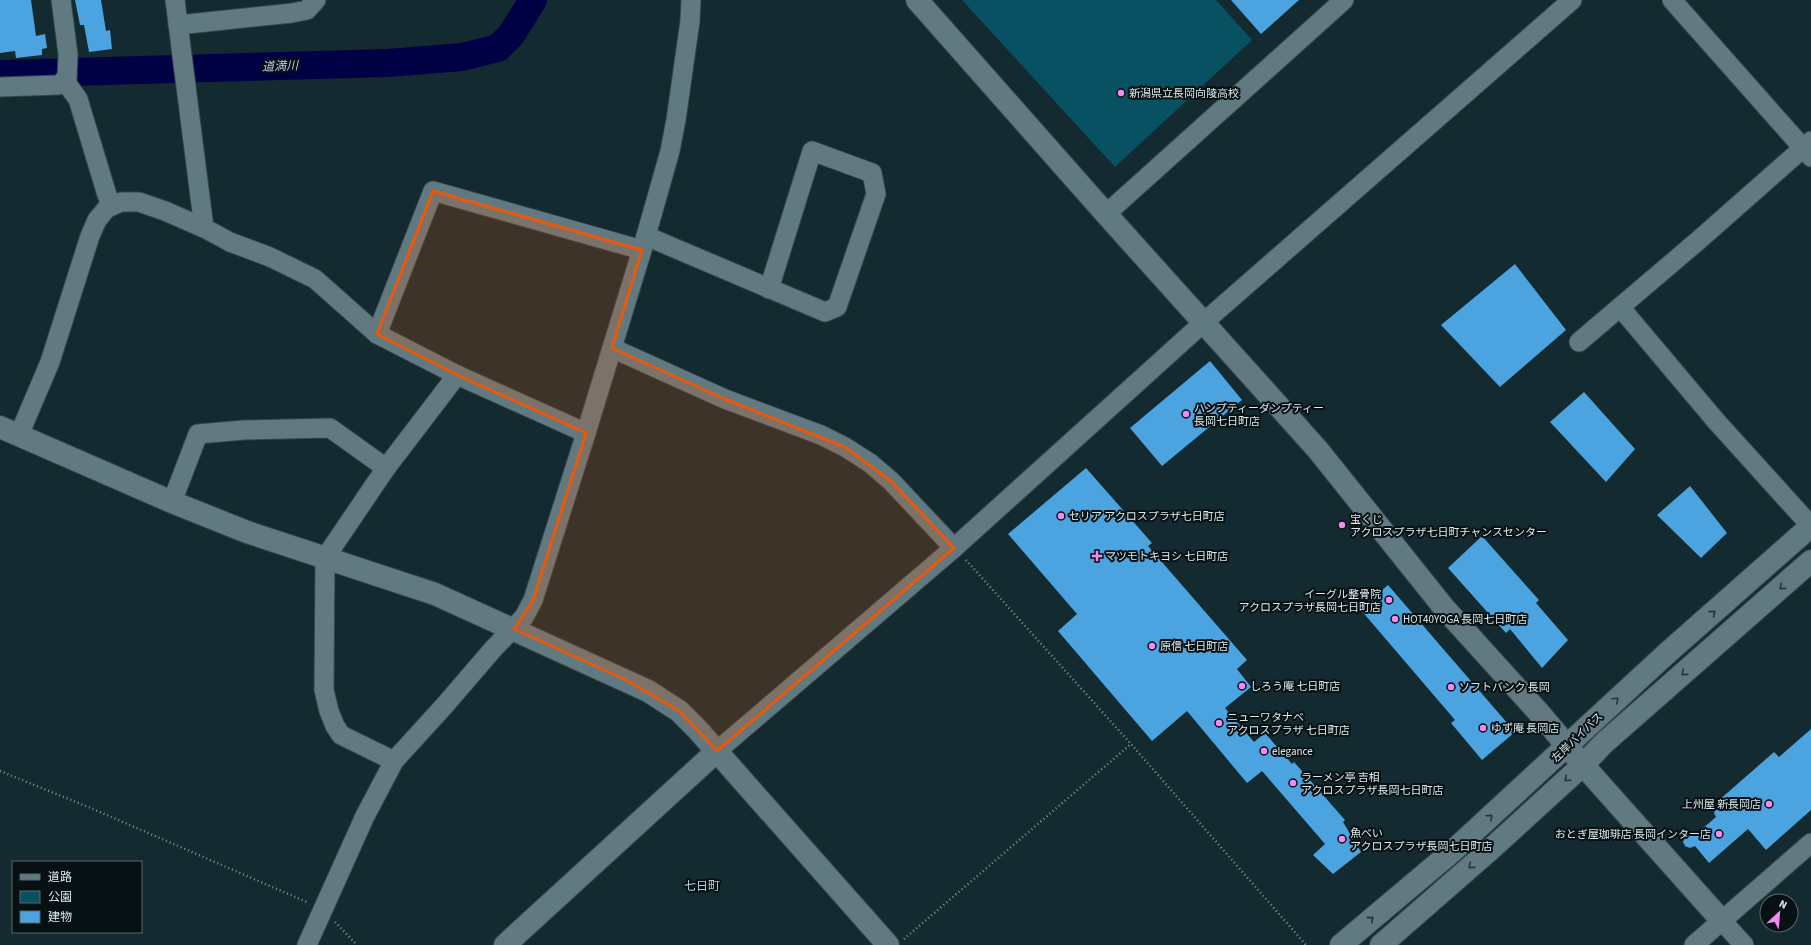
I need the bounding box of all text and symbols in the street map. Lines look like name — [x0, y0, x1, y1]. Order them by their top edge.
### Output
water label: 道満川 — [262, 57, 300, 76]
place label: 新潟県立長岡向陵高校 — [1129, 86, 1239, 101]
marker: 新潟県立長岡向陵高校 — [1116, 88, 1126, 98]
place label: ハンプティーダンプティー 長岡七日町店 — [1194, 401, 1324, 429]
marker: ハンプティーダンプティー 長岡七日町店 — [1181, 409, 1191, 419]
place label: セリア アクロスプラザ七日町店 — [1069, 509, 1225, 524]
marker: セリア アクロスプラザ七日町店 — [1056, 511, 1066, 521]
place label: 宝くじ アクロスプラザ七日町チャンスセンター — [1350, 512, 1547, 540]
marker: 宝くじ アクロスプラザ七日町チャンスセンター — [1337, 520, 1347, 530]
place label: マツモトキヨシ 七日町店 — [1105, 549, 1228, 564]
marker: マツモトキヨシ 七日町店 — [1092, 551, 1102, 561]
one-way arrow — [1779, 582, 1786, 589]
place label: イーグル整骨院 アクロスプラザ長岡七日町店 — [1239, 587, 1381, 615]
marker: イーグル整骨院 アクロスプラザ長岡七日町店 — [1384, 595, 1394, 605]
one-way arrow — [1708, 610, 1716, 617]
place label: HOT40YOGA 長岡七日町店 — [1403, 612, 1527, 627]
marker: HOT40YOGA 長岡七日町店 — [1390, 614, 1400, 624]
place label: 原信 七日町店 — [1160, 639, 1228, 654]
marker: 原信 七日町店 — [1147, 641, 1157, 651]
one-way arrow — [1681, 668, 1689, 675]
place label: しろう庵 七日町店 — [1250, 679, 1340, 694]
place label: ソフトバンク 長岡 — [1459, 680, 1550, 695]
marker: しろう庵 七日町店 — [1237, 681, 1247, 691]
marker: ソフトバンク 長岡 — [1446, 682, 1456, 692]
one-way arrow — [1612, 697, 1619, 704]
street label: 左岸バイパス — [1548, 709, 1606, 766]
place label: ニューワタナベ アクロスプラザ 七日町店 — [1227, 710, 1350, 738]
marker: ニューワタナベ アクロスプラザ 七日町店 — [1214, 718, 1224, 728]
place label: ゆず庵 長岡店 — [1491, 721, 1559, 736]
marker: ゆず庵 長岡店 — [1478, 723, 1488, 733]
place label: elegance — [1272, 744, 1313, 759]
marker: elegance — [1259, 746, 1269, 756]
place label: ラーメン亭 吉相 アクロスプラザ長岡七日町店 — [1301, 770, 1443, 798]
one-way arrow — [1565, 774, 1572, 781]
marker: ラーメン亭 吉相 アクロスプラザ長岡七日町店 — [1288, 778, 1298, 788]
place label: 上州屋 新長岡店 — [1682, 797, 1761, 812]
marker: 上州屋 新長岡店 — [1764, 799, 1774, 809]
one-way arrow — [1486, 814, 1493, 821]
place label: 魚べい アクロスプラザ長岡七日町店 — [1350, 826, 1492, 854]
place label: おとぎ屋珈琲店 長岡インター店 — [1555, 827, 1711, 842]
marker: おとぎ屋珈琲店 長岡インター店 — [1714, 829, 1724, 839]
marker: 魚べい アクロスプラザ長岡七日町店 — [1337, 834, 1347, 844]
legend — [12, 861, 142, 933]
one-way arrow — [1468, 862, 1476, 869]
text: 道路 — [48, 869, 72, 886]
district label: 七日町 — [684, 878, 720, 895]
text: 公園 — [48, 889, 72, 906]
north arrow — [1759, 893, 1799, 933]
text: N — [1777, 896, 1790, 913]
text: 建物 — [48, 909, 72, 926]
one-way arrow — [1366, 917, 1373, 924]

